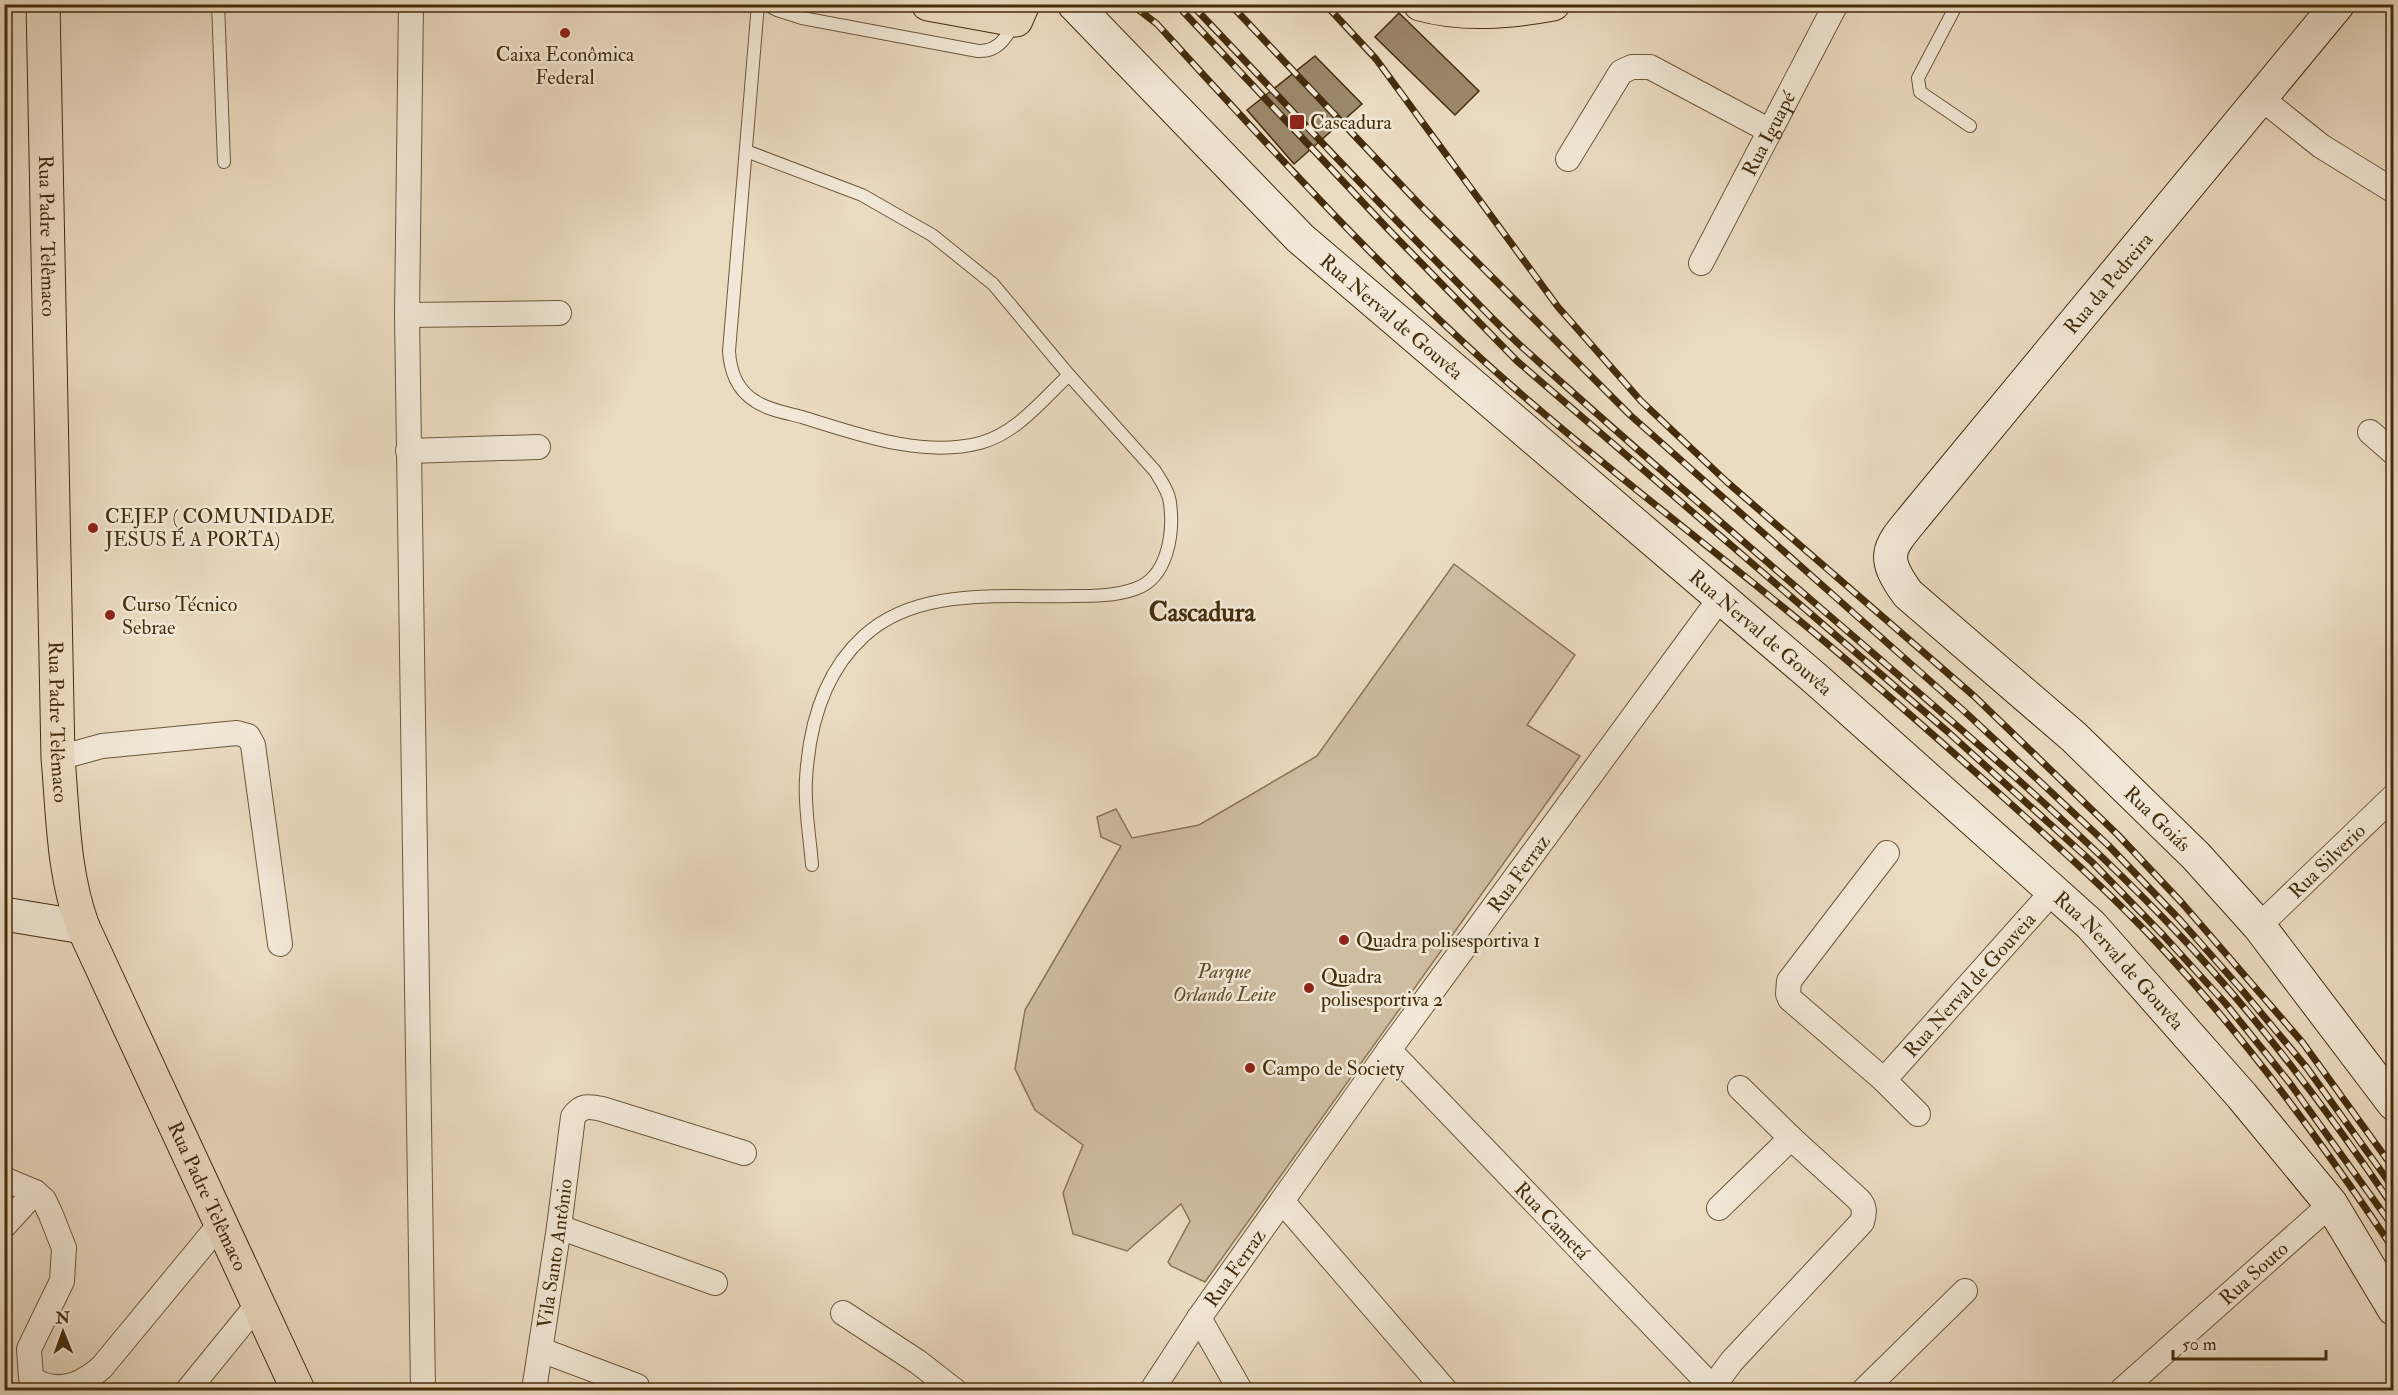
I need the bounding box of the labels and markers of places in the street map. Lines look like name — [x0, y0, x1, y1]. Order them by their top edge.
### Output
marker: Caixa Econômica Federal — [558, 26, 572, 40]
place label: Caixa Econômica Federal — [496, 42, 635, 90]
place label: Cascadura — [1310, 110, 1393, 135]
marker: Cascadura — [1288, 113, 1306, 131]
place label: CEJEP ( COMUNIDADE JESUS É A PORTA) — [104, 504, 334, 552]
marker: CEJEP ( COMUNIDADE JESUS É A PORTA) — [86, 521, 100, 535]
place label: Curso Técnico Sebrae — [122, 592, 237, 640]
marker: Curso Técnico Sebrae — [103, 608, 117, 622]
place label: Quadra polisesportiva 1 — [1356, 928, 1540, 954]
marker: Quadra polisesportiva 1 — [1337, 933, 1351, 947]
place label: Quadra polisesportiva 2 — [1320, 964, 1443, 1013]
marker: Quadra polisesportiva 2 — [1302, 981, 1316, 995]
place label: Campo de Society — [1262, 1056, 1405, 1082]
marker: Campo de Society — [1243, 1061, 1257, 1075]

